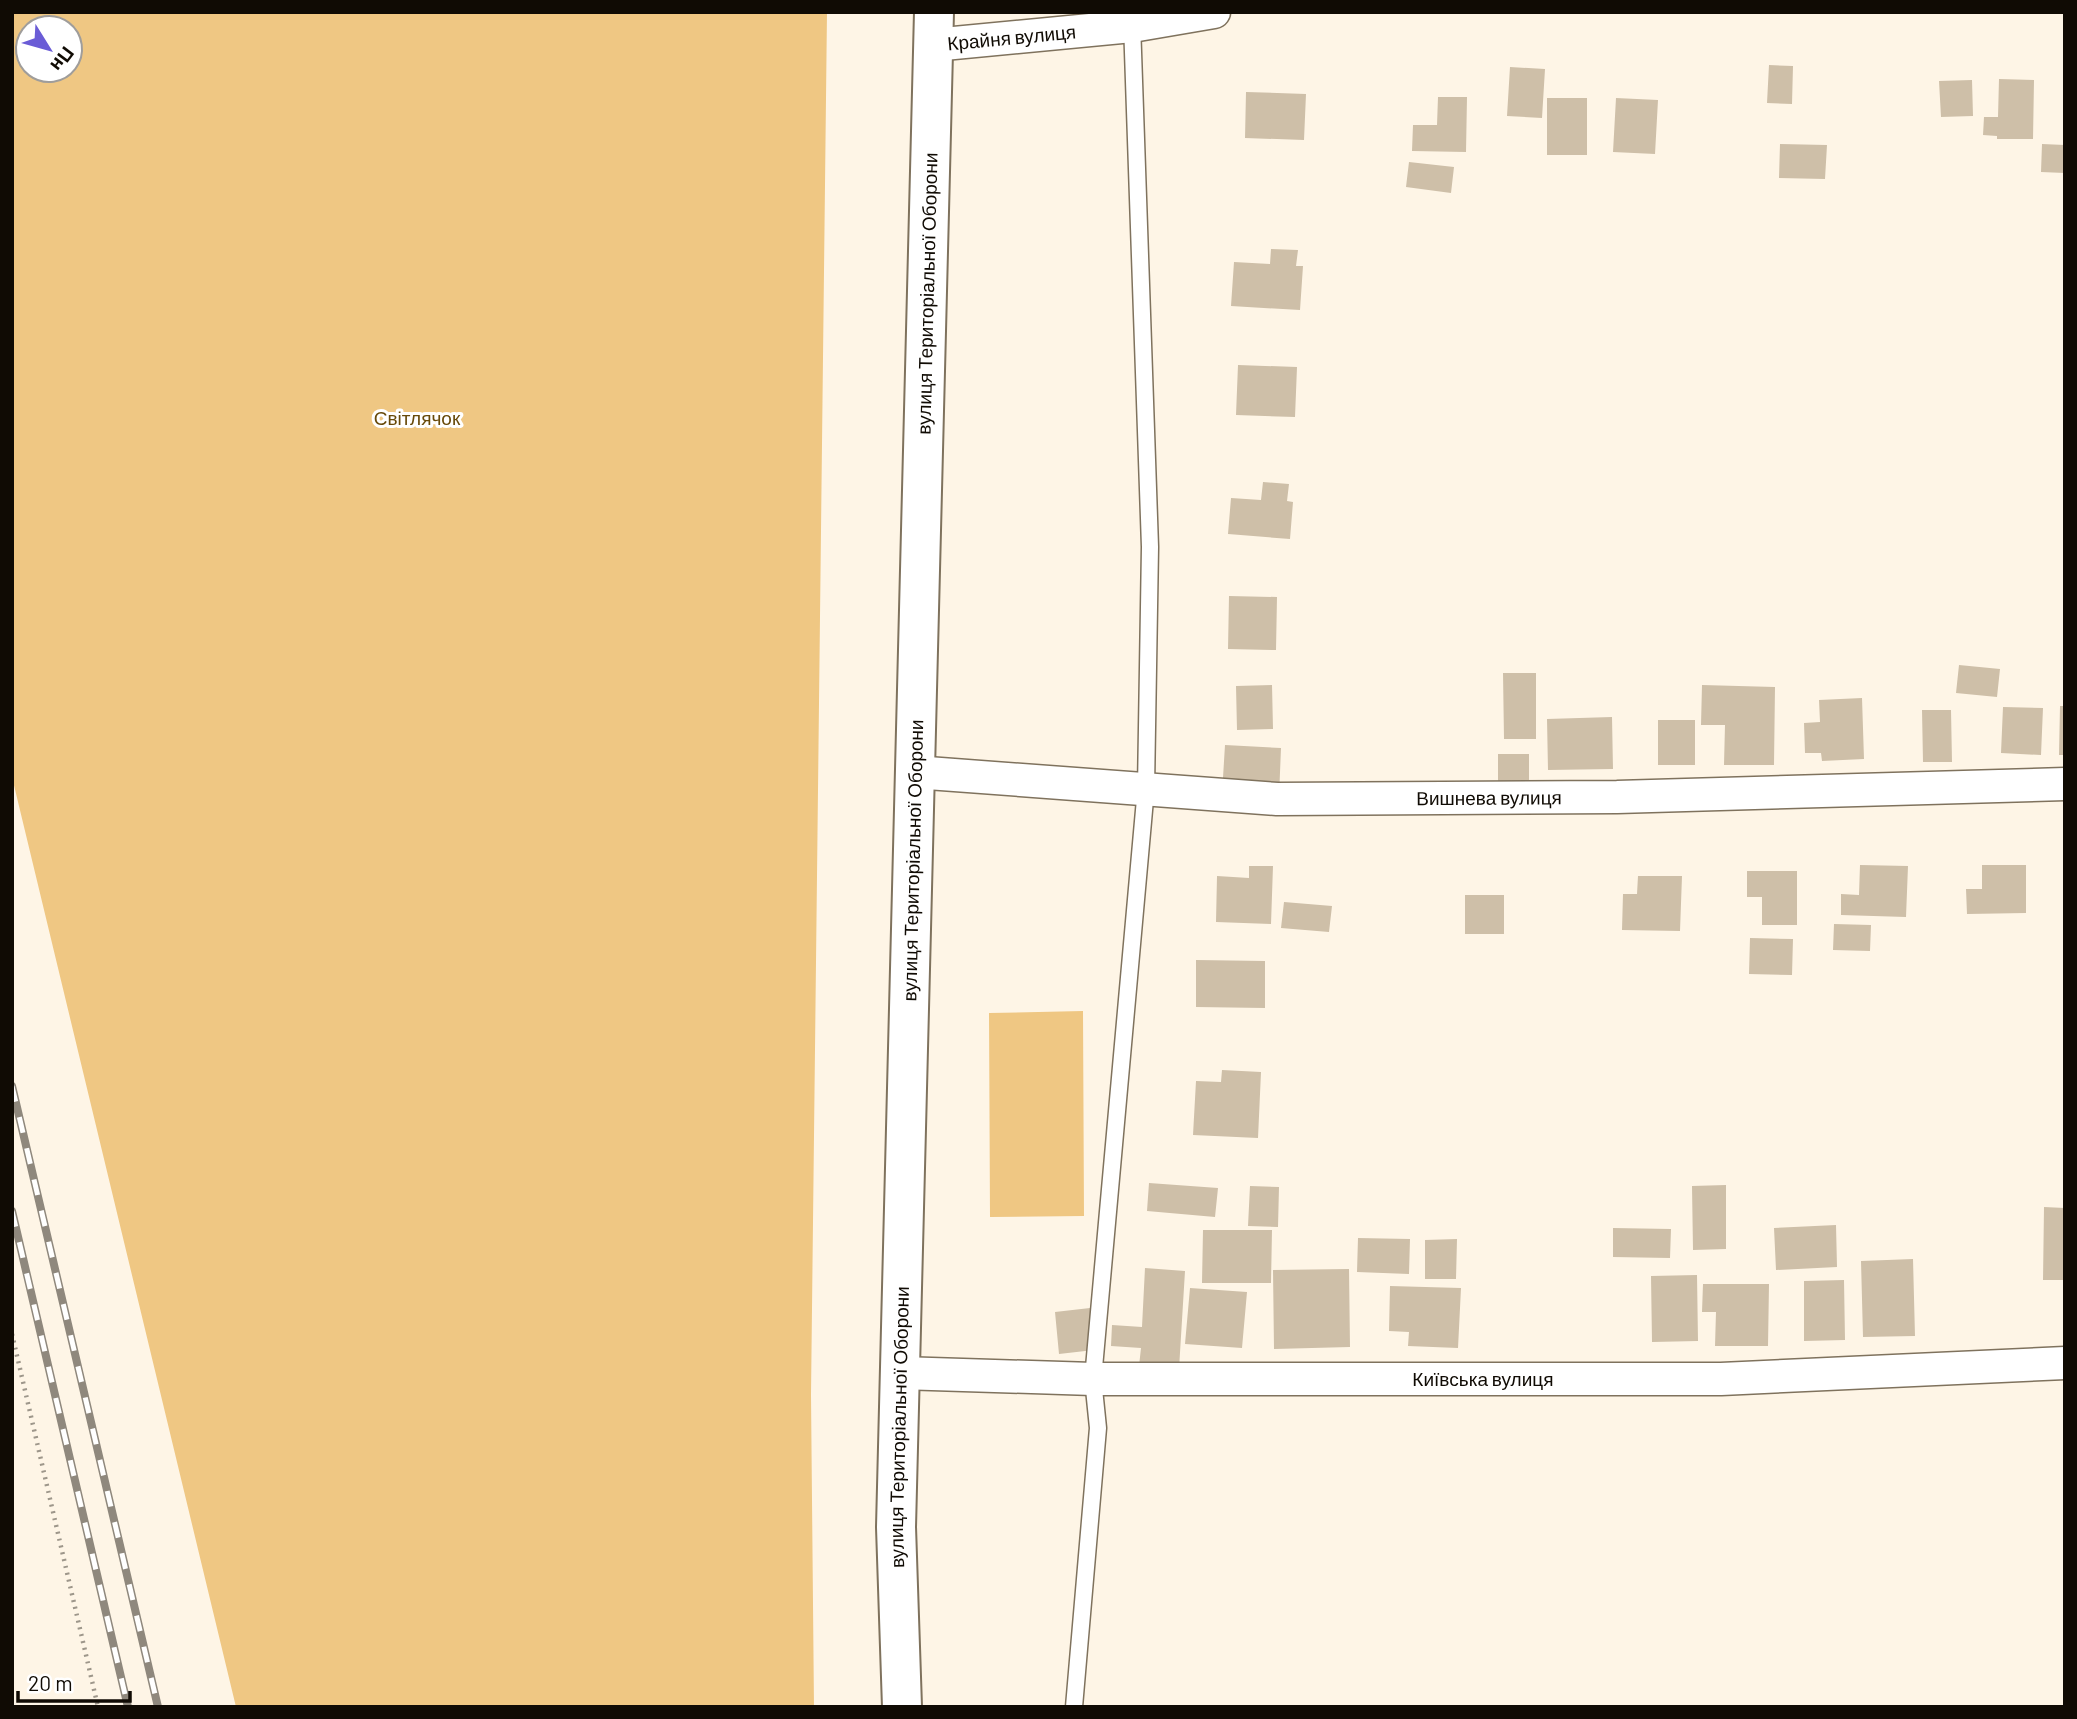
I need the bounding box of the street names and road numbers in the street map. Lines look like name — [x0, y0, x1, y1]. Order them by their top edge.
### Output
street label: Крайня вулиця — [946, 19, 1077, 55]
street label: вулиця Територіальної Оборони — [911, 152, 941, 435]
street label: вулиця Територіальної Оборони — [897, 719, 927, 1002]
street label: Вишнева вулиця — [1416, 785, 1562, 809]
street label: вулиця Територіальної Оборони — [884, 1286, 913, 1568]
street label: Київська вулиця — [1412, 1367, 1553, 1390]

